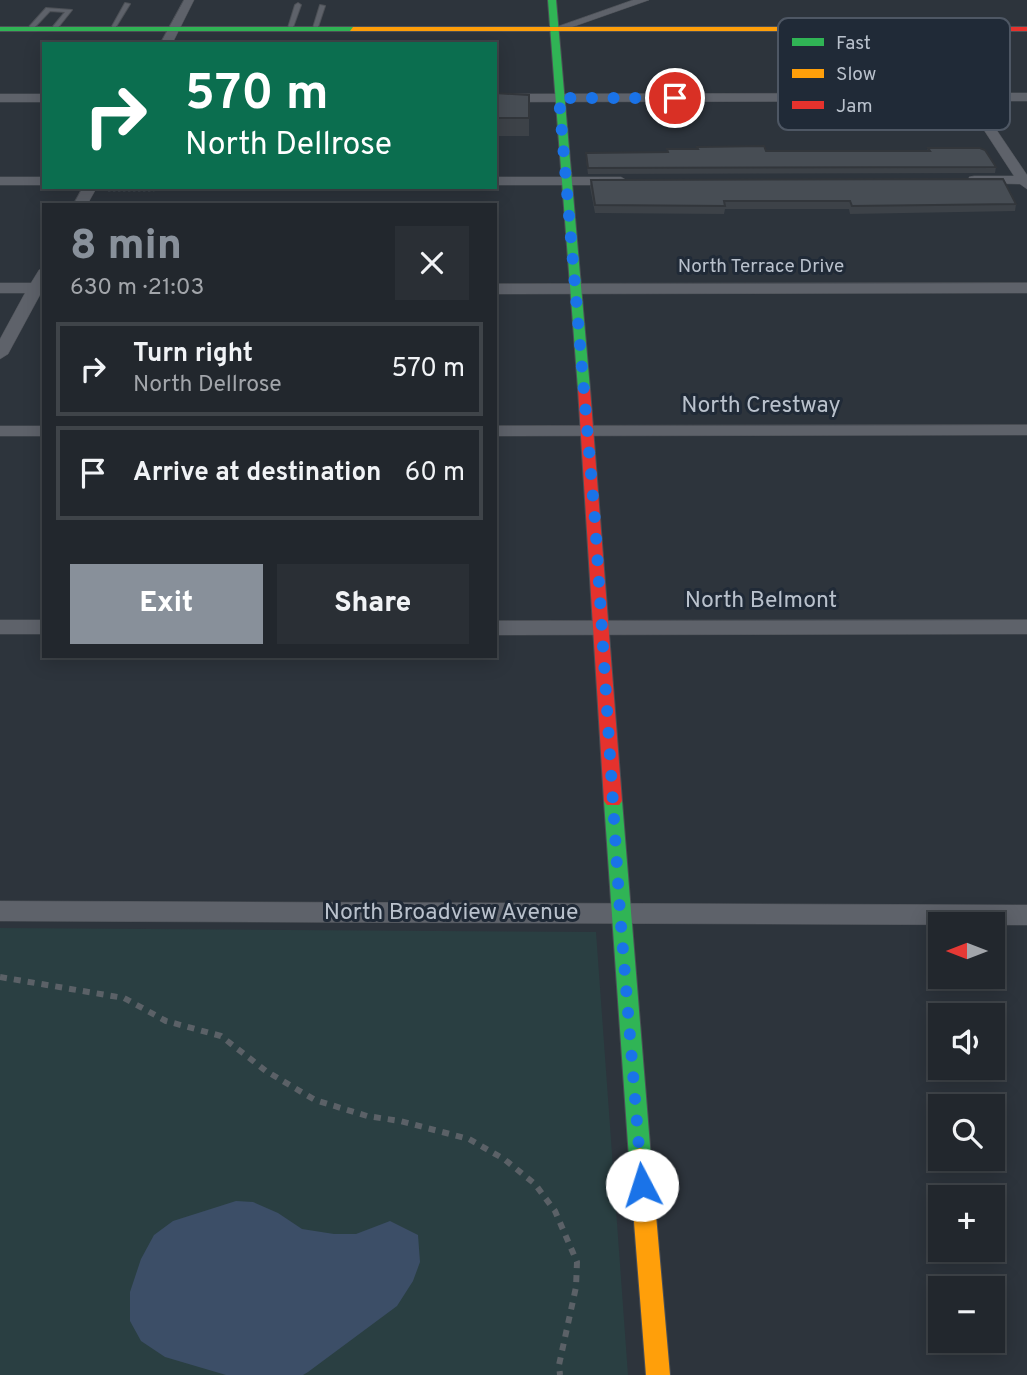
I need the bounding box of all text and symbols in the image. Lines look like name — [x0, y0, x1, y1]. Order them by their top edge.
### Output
legend — [778, 18, 1010, 130]
text: Fast — [836, 32, 871, 56]
text: Slow — [836, 63, 876, 87]
text: 570 m — [185, 65, 329, 127]
pin — [645, 68, 705, 128]
icon: right — [70, 70, 161, 161]
icon: arrive — [656, 79, 694, 117]
text: Jam — [836, 95, 873, 119]
text: North Dellrose — [185, 126, 392, 166]
text: 8 min — [70, 221, 182, 274]
button: close — [395, 226, 469, 300]
street label: North Terrace Drive — [678, 255, 844, 279]
text: 630 m · 21:03 — [70, 274, 204, 303]
text: Turn right — [133, 338, 253, 371]
icon: right — [74, 350, 112, 388]
text: 570 m — [391, 353, 465, 386]
text: North Dellrose — [133, 371, 282, 400]
street label: North Crestway — [681, 392, 841, 421]
icon: arrive — [74, 454, 112, 492]
text: Arrive at destination — [133, 457, 381, 490]
text: 60 m — [405, 457, 465, 490]
button: Exit — [70, 564, 263, 644]
button: Share — [277, 564, 469, 644]
street label: North Belmont — [685, 587, 837, 616]
street label: North Broadview Avenue — [324, 899, 578, 928]
north arrow — [928, 912, 1004, 989]
map controls — [928, 912, 1005, 1353]
button: sound — [928, 1003, 1005, 1080]
button: search — [928, 1094, 1005, 1171]
position arrow — [605, 1148, 679, 1222]
button: + — [928, 1185, 1005, 1262]
button: − — [928, 1276, 1005, 1353]

